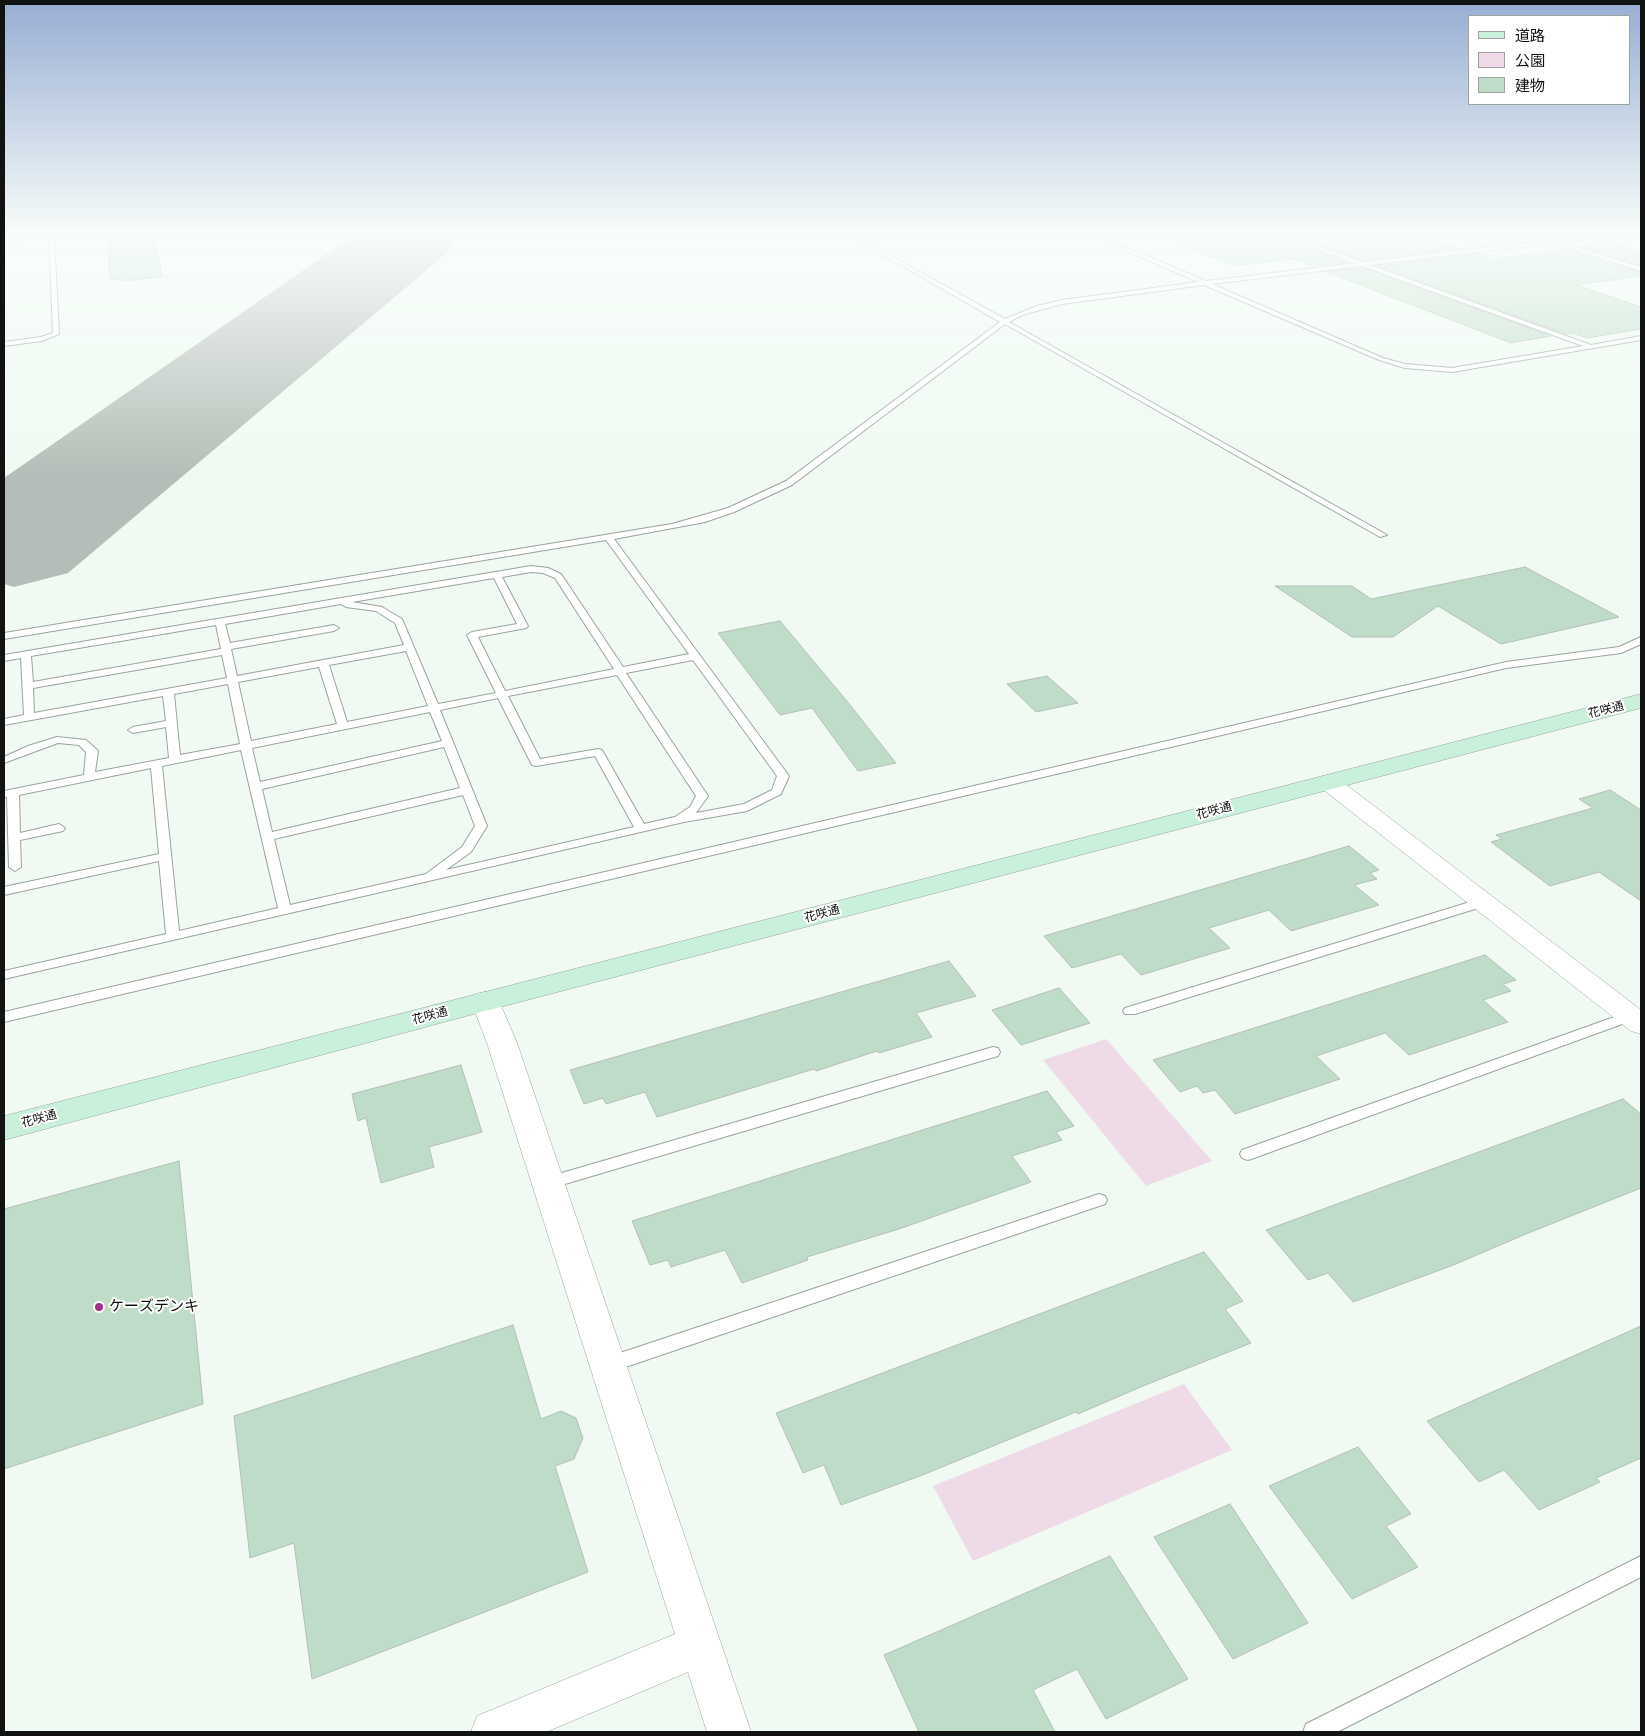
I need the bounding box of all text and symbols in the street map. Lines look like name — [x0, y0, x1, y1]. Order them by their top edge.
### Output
legend — [1468, 15, 1630, 105]
text: 道路 — [1515, 26, 1545, 45]
text: 公園 — [1515, 51, 1545, 70]
text: 建物 — [1515, 76, 1545, 95]
street label: 花咲通 — [1587, 699, 1625, 721]
street label: 花咲通 — [1195, 799, 1233, 823]
street label: 花咲通 — [803, 902, 841, 926]
street label: 花咲通 — [411, 1004, 449, 1028]
street label: 花咲通 — [20, 1107, 58, 1131]
place label: ケーズデンキ — [109, 1298, 199, 1316]
marker: ケーズデンキ — [93, 1301, 105, 1313]

